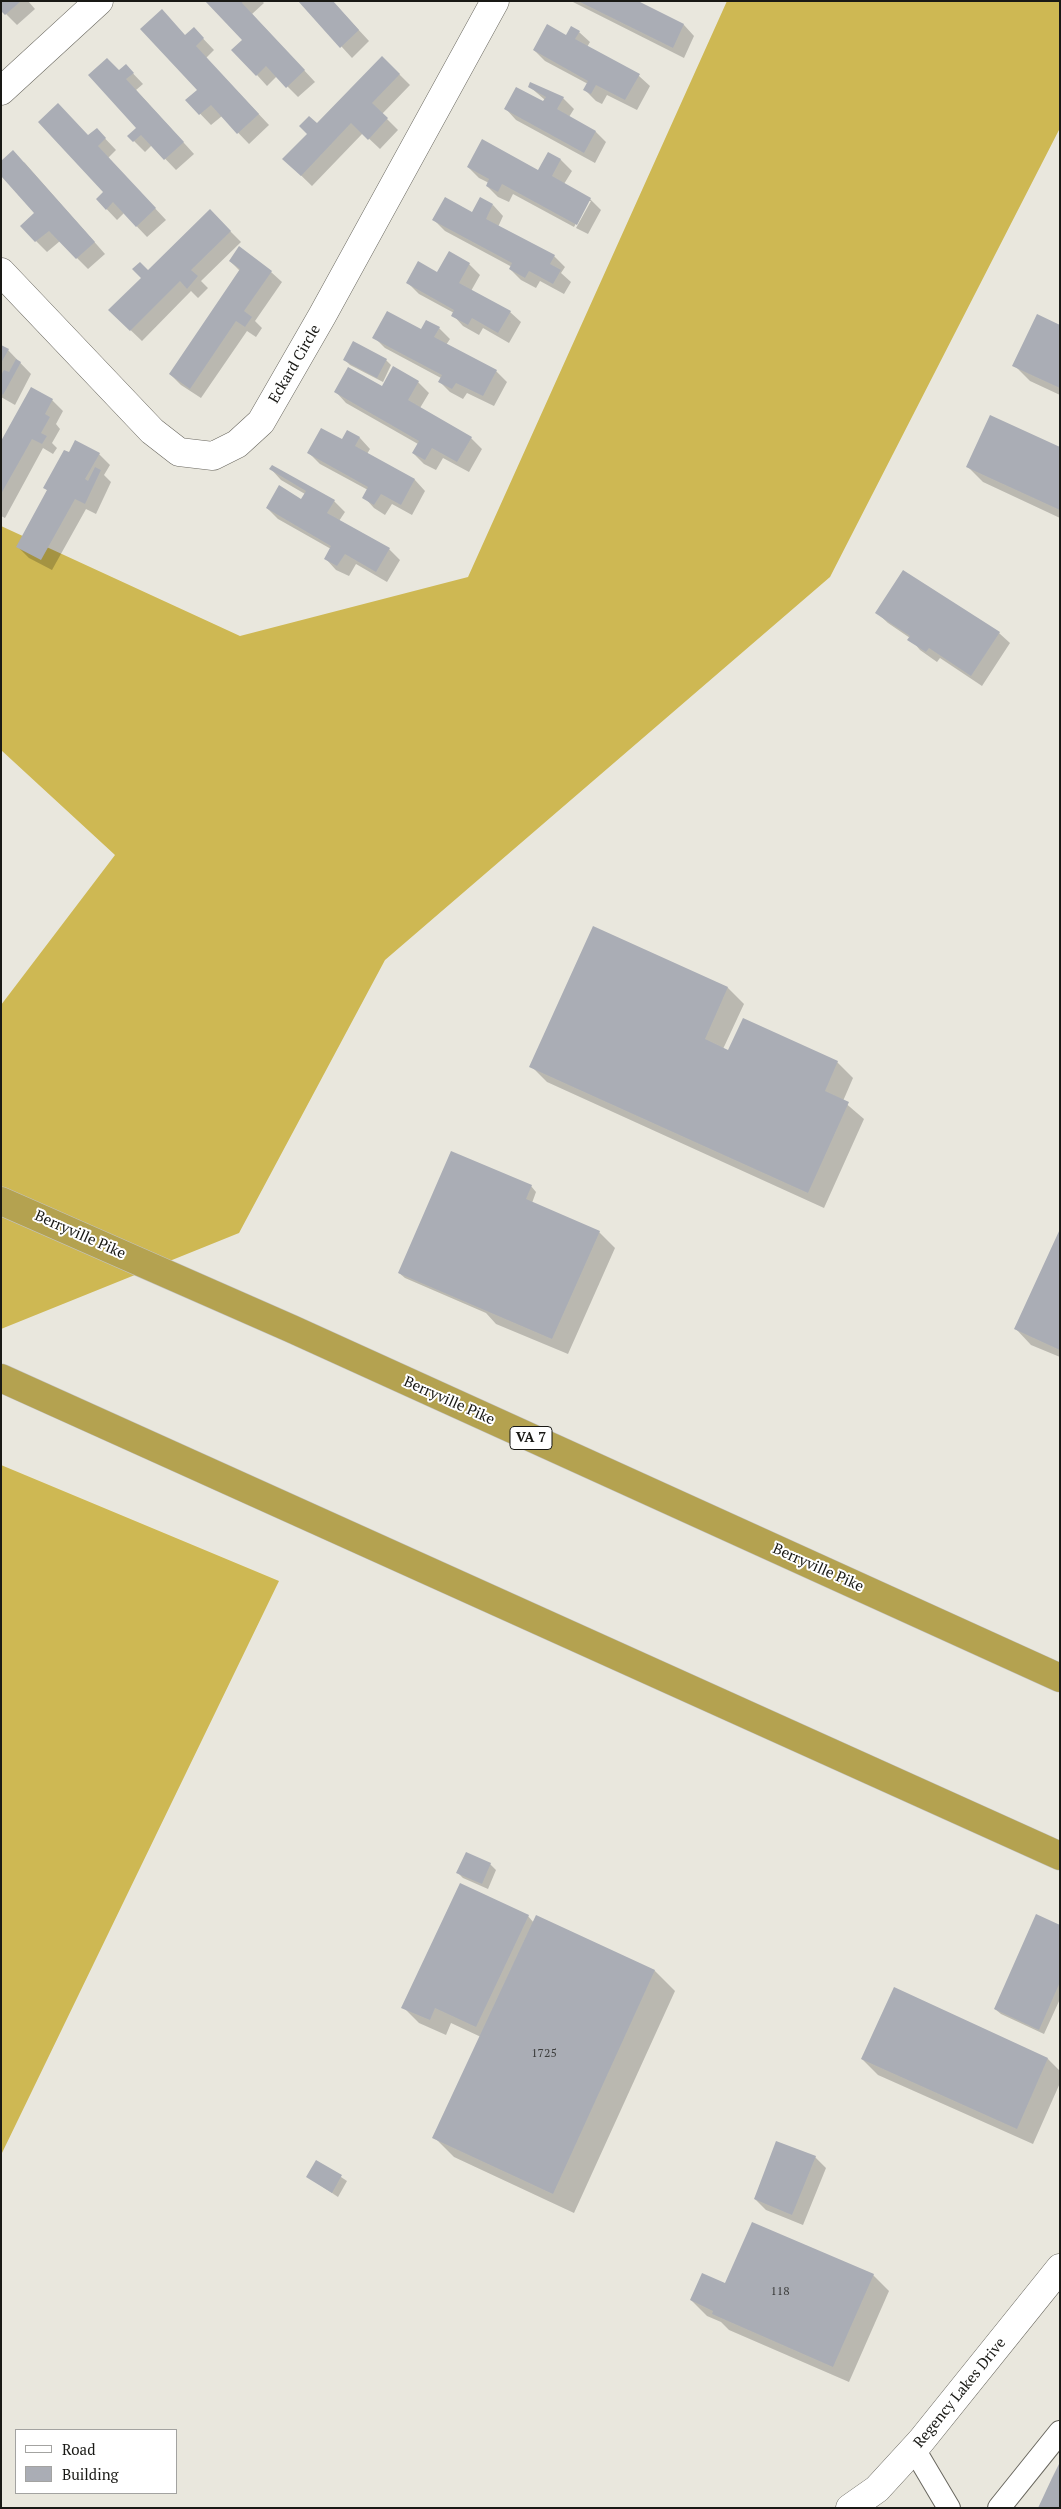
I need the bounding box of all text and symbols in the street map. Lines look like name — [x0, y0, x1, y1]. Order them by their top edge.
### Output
street label: Eckard Circle — [265, 322, 325, 406]
street label: Berryville Pike — [32, 1207, 128, 1263]
street label: Berryville Pike — [401, 1373, 497, 1429]
road number: VA 7 — [510, 1426, 552, 1450]
street label: Berryville Pike — [770, 1540, 866, 1596]
house number: 1725 — [531, 2047, 557, 2061]
house number: 118 — [770, 2285, 790, 2299]
street label: Regency Lakes Drive — [910, 2334, 1010, 2452]
legend — [15, 2429, 178, 2494]
text: Road — [62, 2439, 95, 2459]
text: Building — [62, 2464, 119, 2484]

